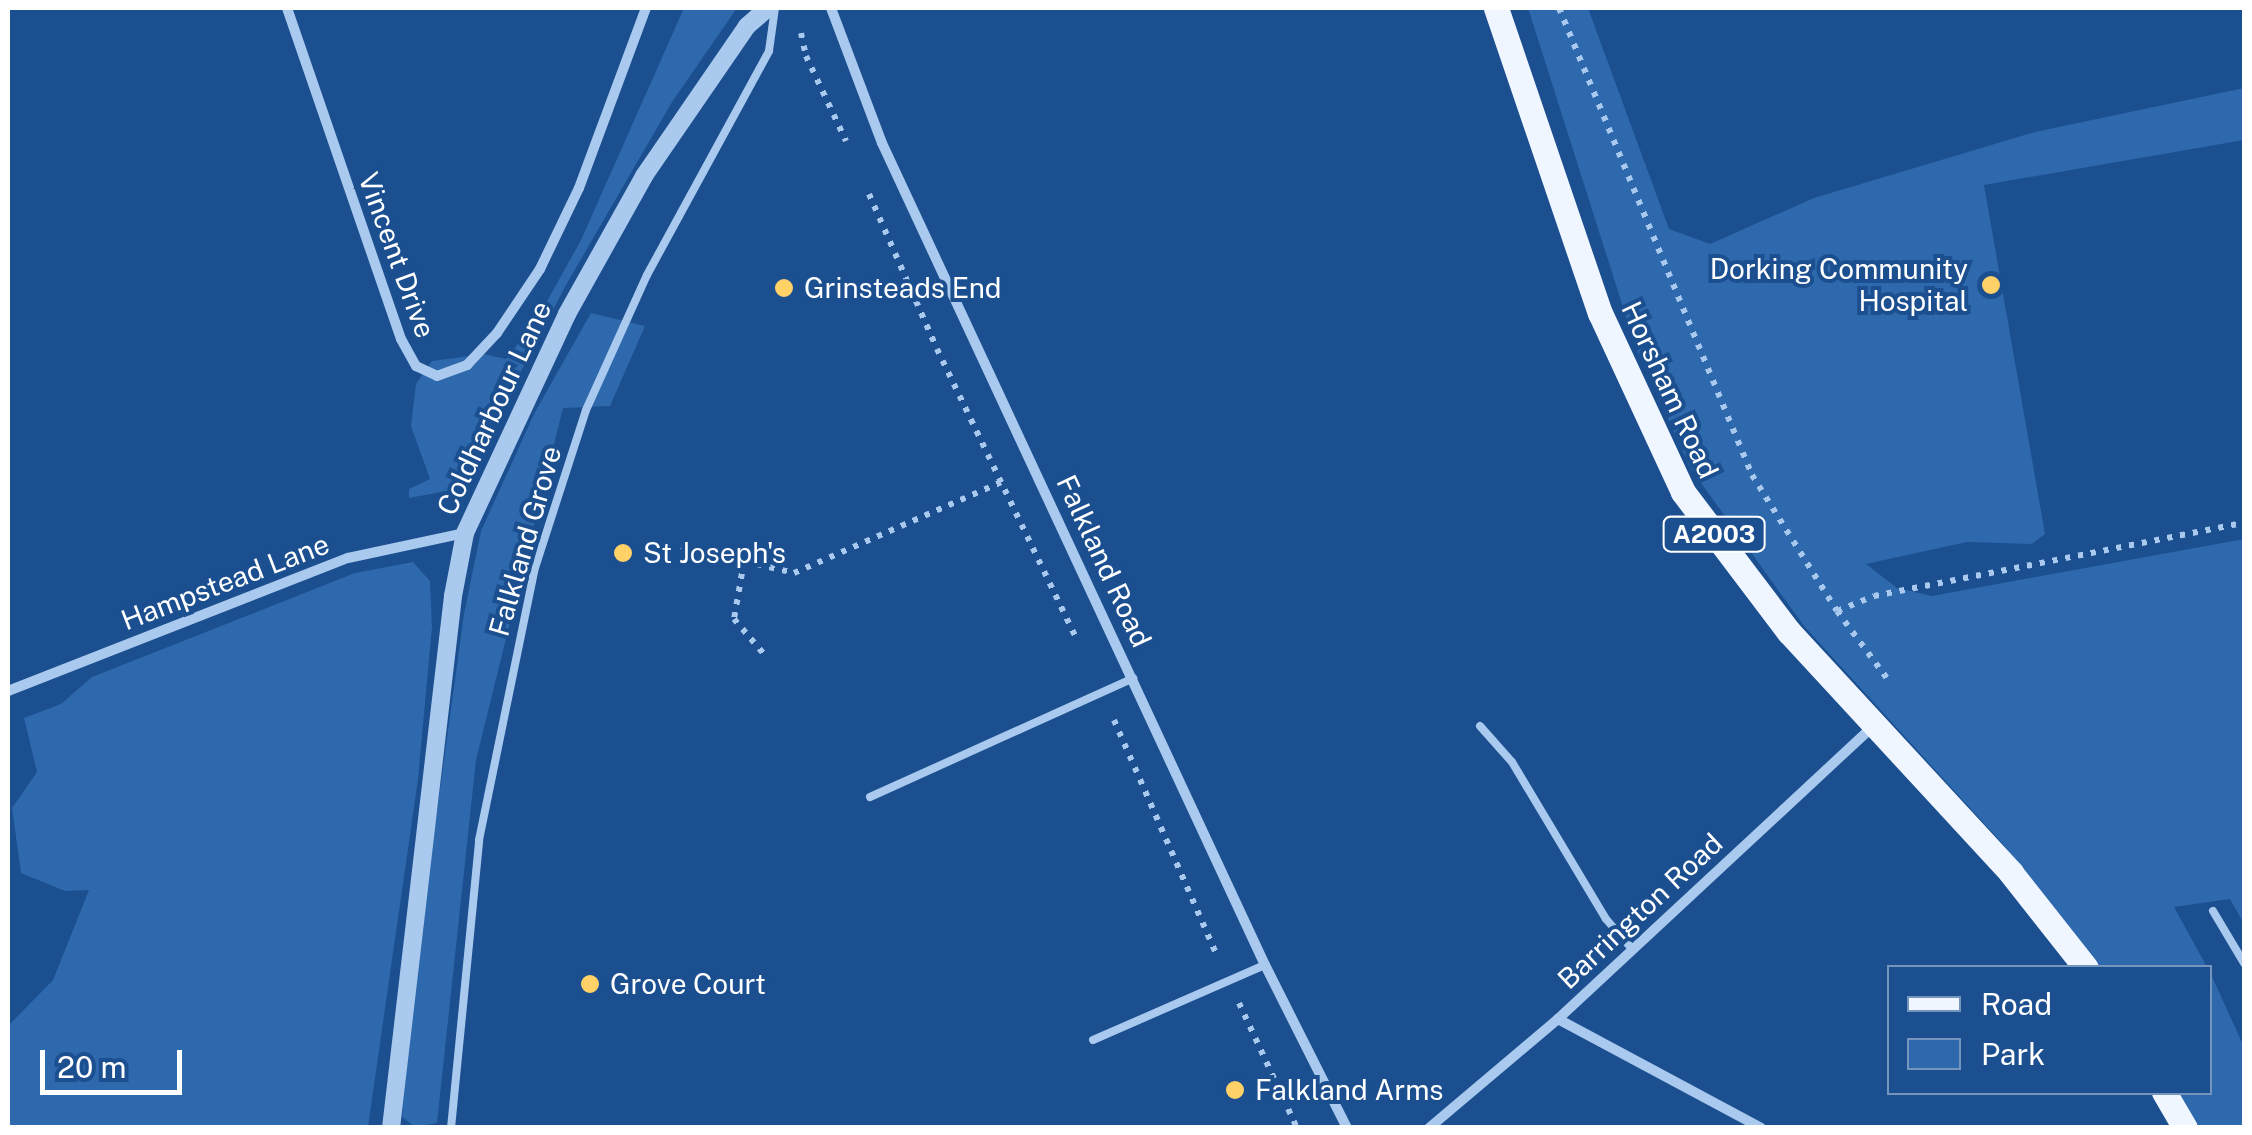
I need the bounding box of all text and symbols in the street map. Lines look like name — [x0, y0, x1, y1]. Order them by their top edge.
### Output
street label: Vincent Drive — [352, 168, 442, 342]
place label: Dorking Community Hospital — [1710, 252, 1968, 318]
place label: Grinsteads End — [804, 271, 1002, 305]
marker: Dorking Community Hospital — [1978, 272, 2004, 298]
marker: Grinsteads End — [773, 277, 795, 299]
street label: Coldharbour Lane — [430, 296, 558, 520]
street label: Horsham Road — [1614, 296, 1726, 484]
street label: Falkland Grove — [482, 442, 568, 640]
street label: Falkland Road — [1050, 470, 1158, 652]
road number: A2003 — [1662, 514, 1766, 554]
street label: Hampstead Lane — [116, 527, 334, 637]
place label: St Joseph's — [643, 536, 786, 570]
marker: St Joseph's — [612, 542, 634, 564]
street label: Barrington Road — [1551, 826, 1729, 996]
legend — [1887, 965, 2212, 1095]
place label: Grove Court — [610, 967, 766, 1001]
marker: Grove Court — [579, 973, 601, 995]
text: Road — [1981, 986, 2052, 1022]
scale bar — [45, 1030, 188, 1092]
text: Park — [1981, 1036, 2045, 1072]
text: 20 m — [57, 1049, 126, 1085]
place label: Falkland Arms — [1255, 1073, 1443, 1107]
marker: Falkland Arms — [1224, 1079, 1246, 1101]

